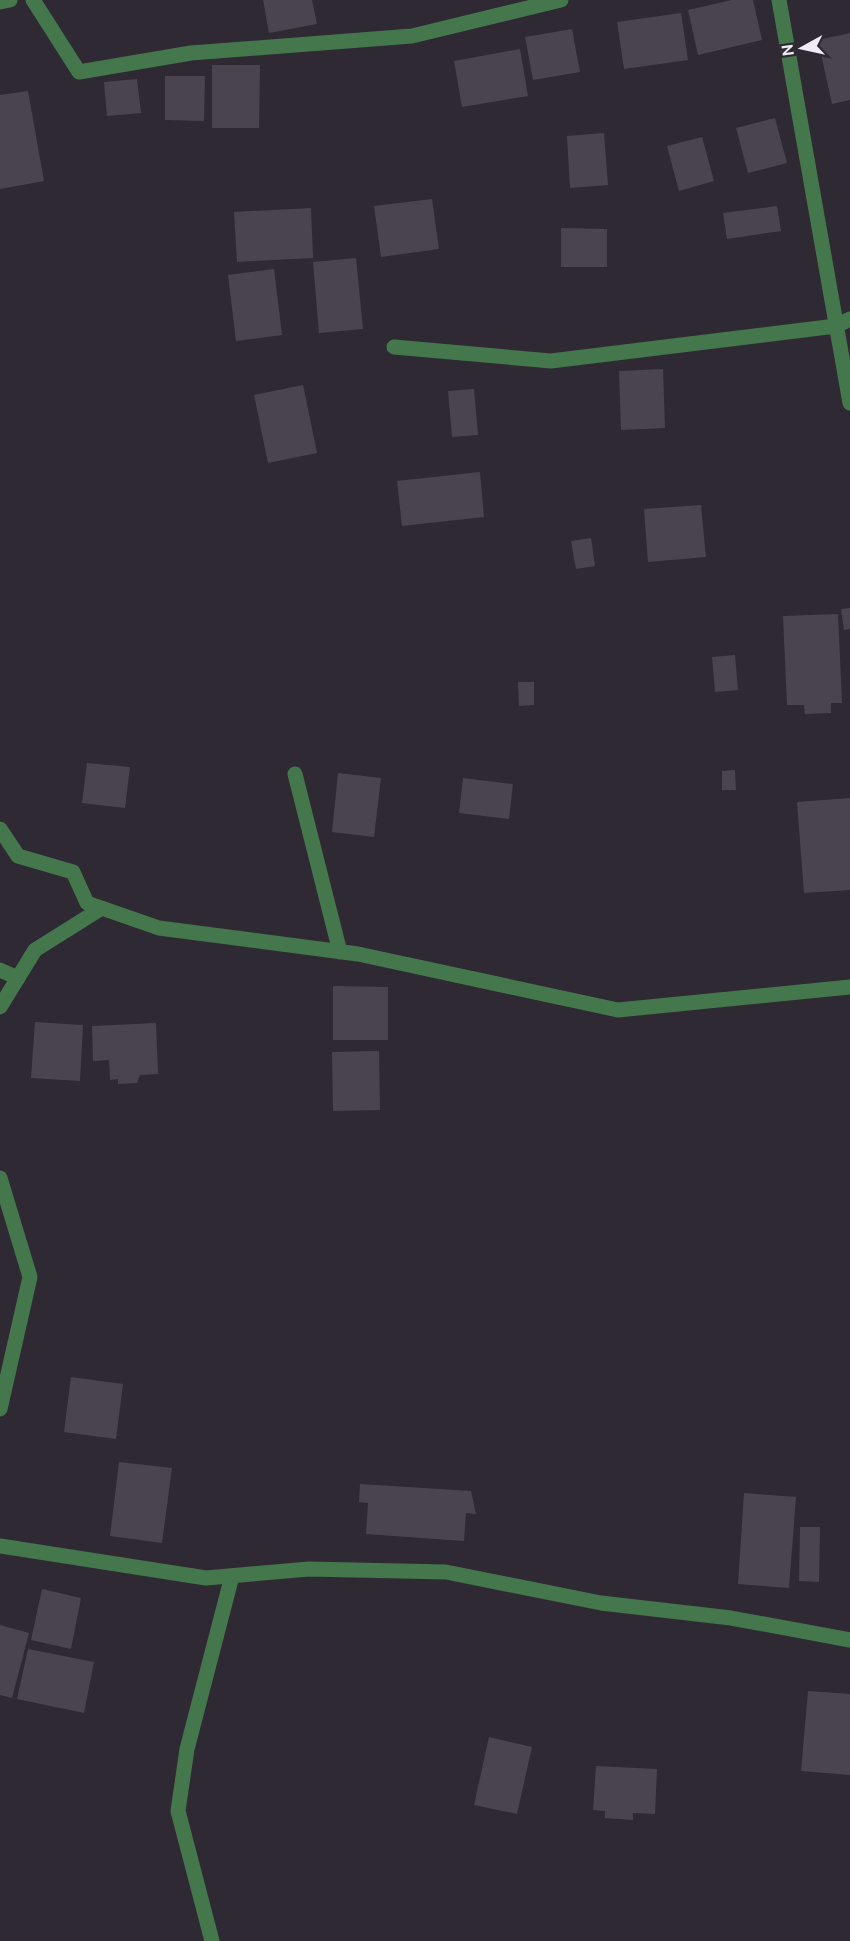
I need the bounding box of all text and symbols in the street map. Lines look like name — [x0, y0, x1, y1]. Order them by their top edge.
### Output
north arrow — [772, 18, 832, 78]
text: N — [777, 43, 797, 57]

